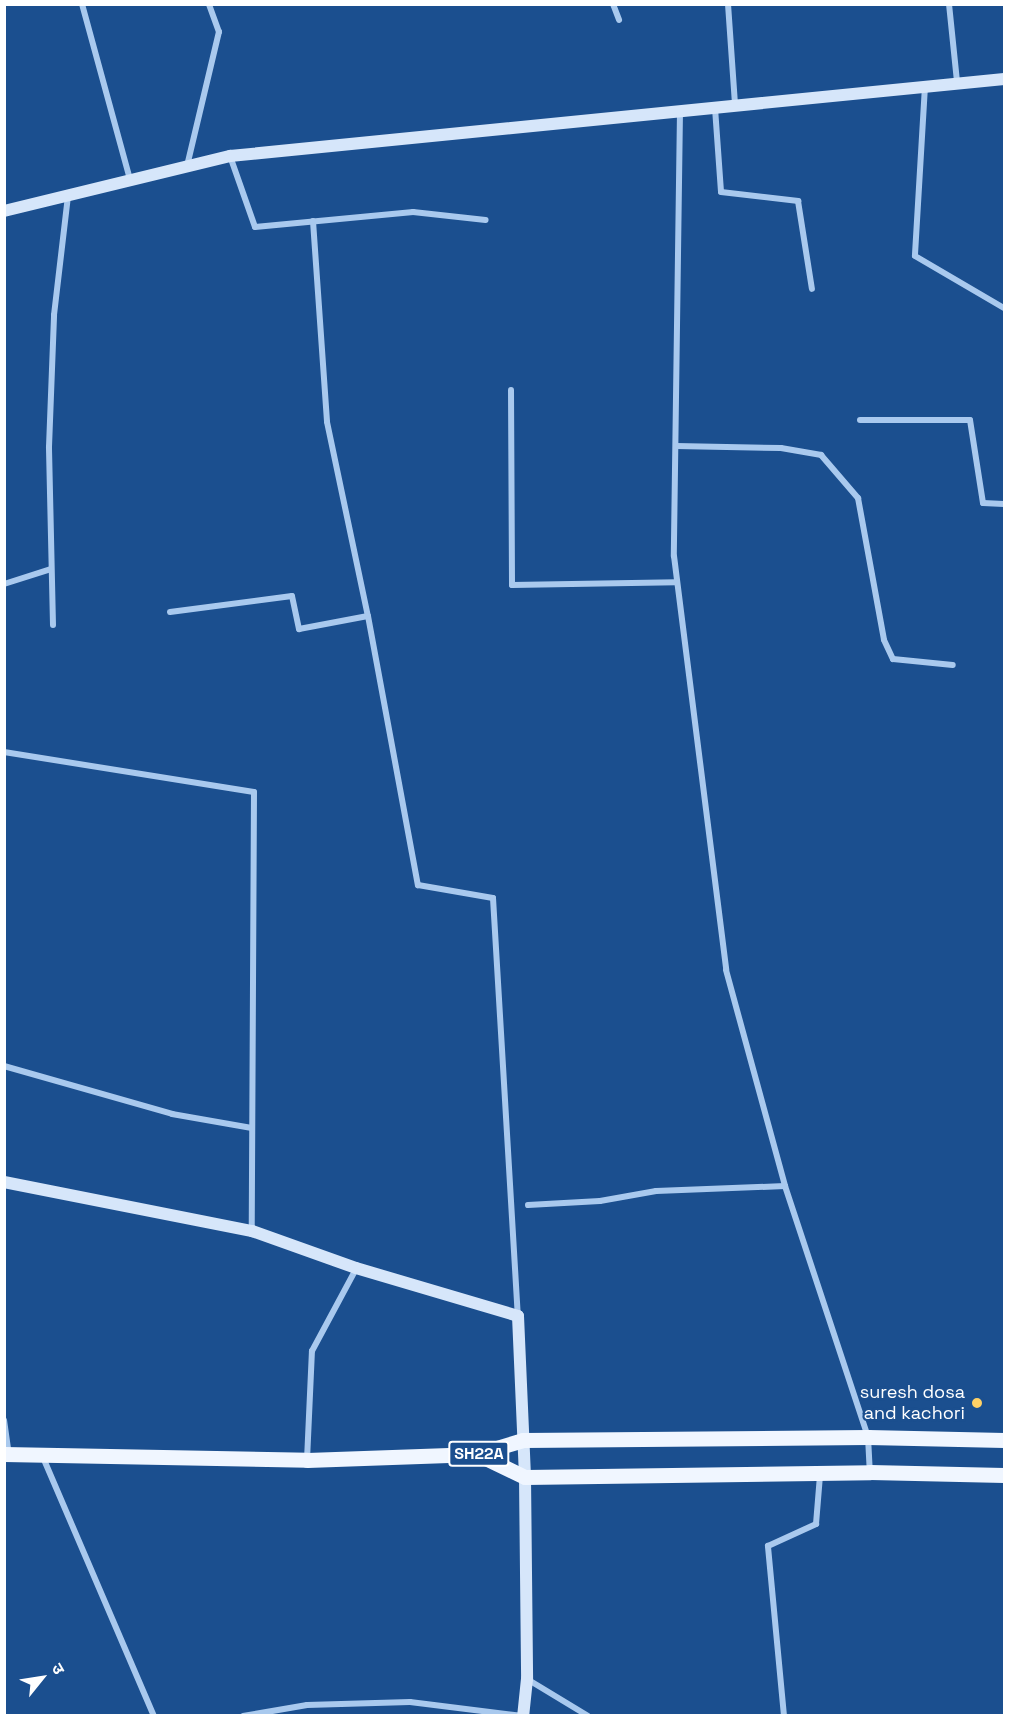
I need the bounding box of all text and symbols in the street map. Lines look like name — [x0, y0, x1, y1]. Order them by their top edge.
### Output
place label: suresh dosa and kachori — [860, 1382, 965, 1424]
marker: suresh dosa and kachori — [970, 1396, 984, 1410]
road number: SH22A — [448, 1441, 510, 1467]
north arrow — [12, 1648, 72, 1708]
text: उ — [47, 1659, 69, 1678]

